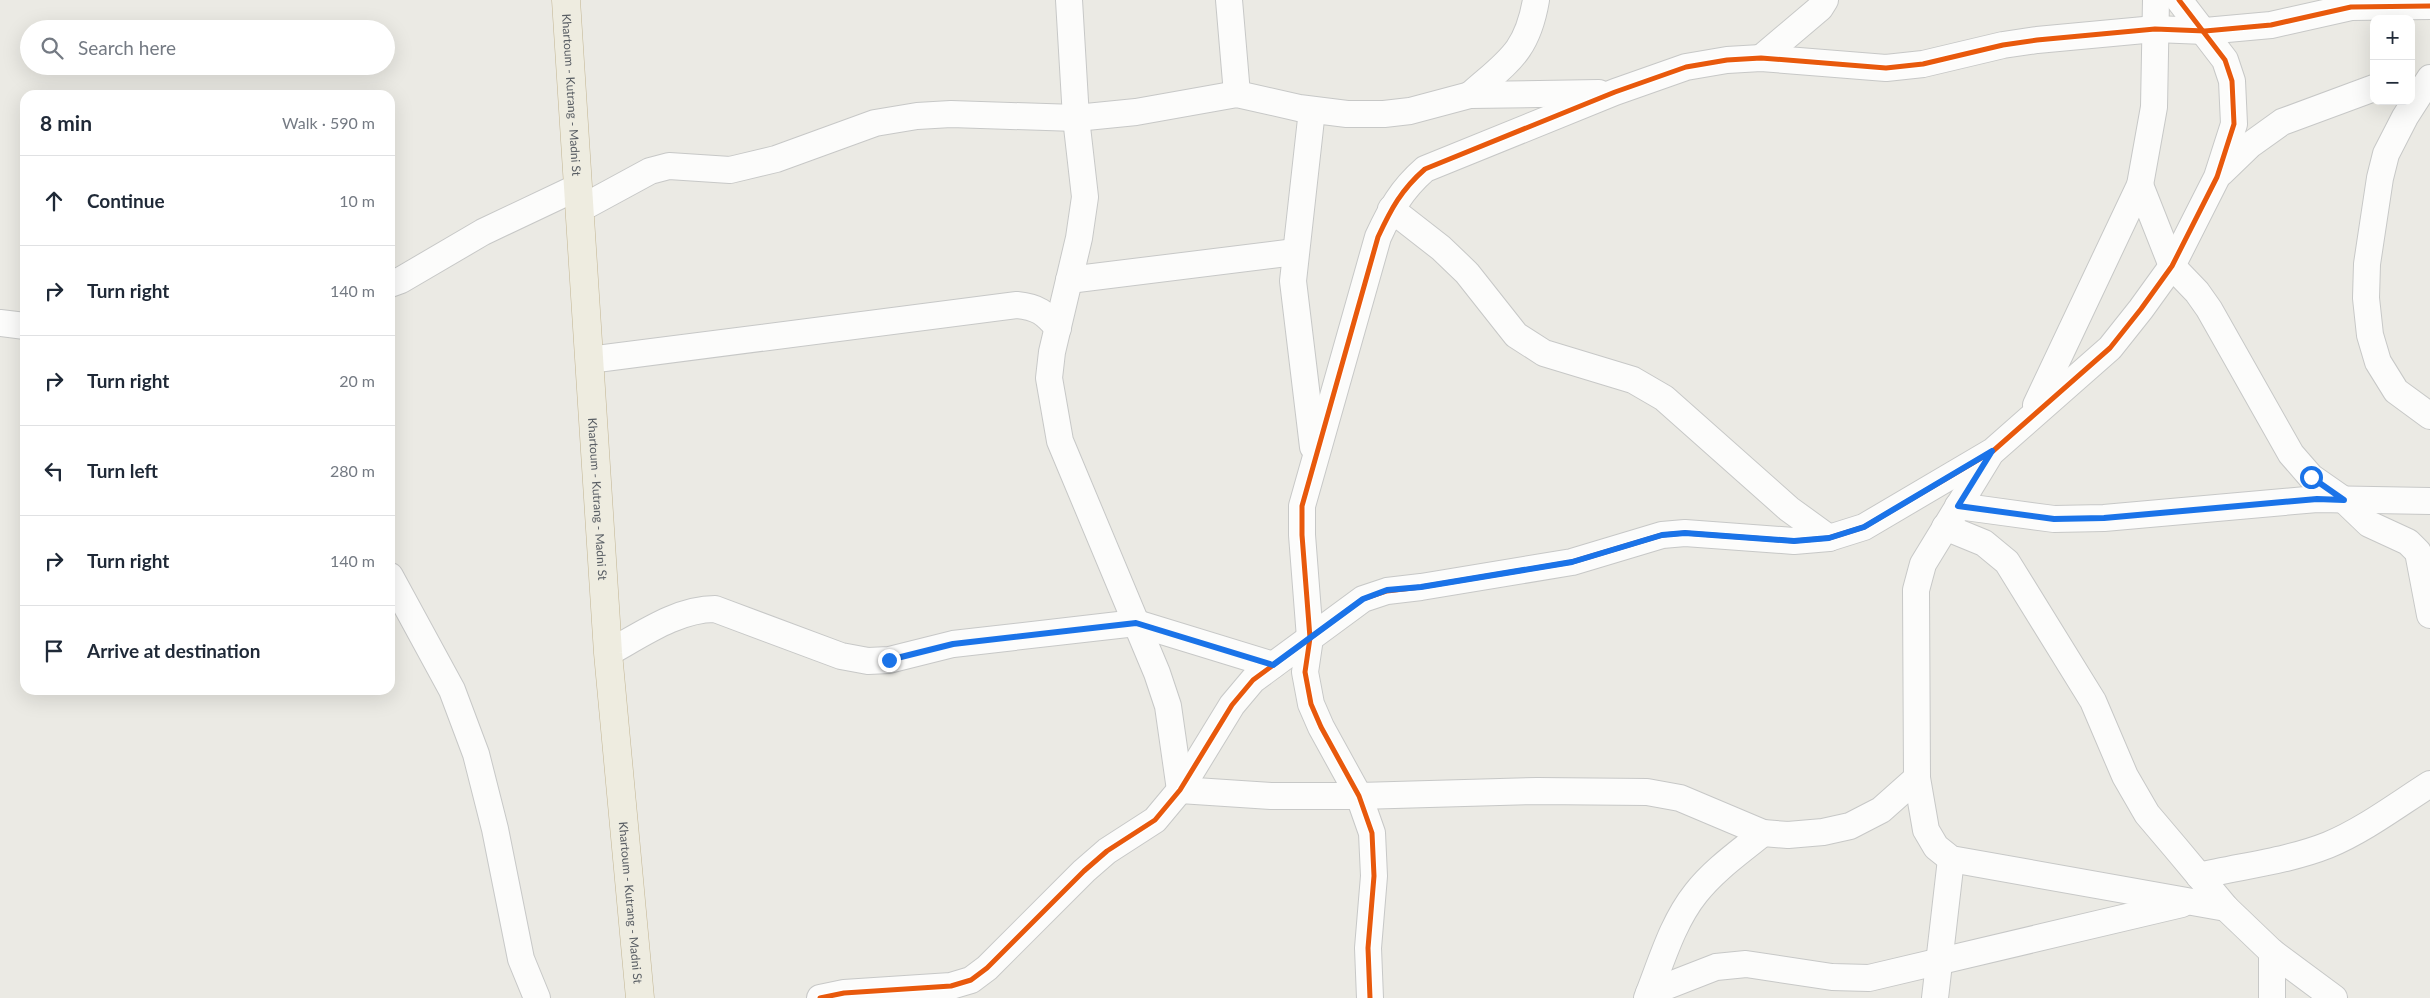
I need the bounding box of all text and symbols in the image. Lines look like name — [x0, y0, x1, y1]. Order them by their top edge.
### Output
street label: Khartoum - Kutrang - Madni St — [559, 13, 585, 177]
map controls — [2370, 15, 2415, 105]
button: + — [2370, 15, 2415, 60]
search box — [20, 20, 395, 75]
icon: search — [38, 34, 66, 62]
text: Search here — [78, 36, 176, 59]
button: − — [2370, 60, 2415, 105]
text: 8 min — [40, 110, 92, 135]
text: Walk · 590 m — [282, 113, 375, 132]
icon: ahead — [40, 187, 68, 215]
text: Continue — [87, 189, 165, 212]
text: 10 m — [339, 191, 375, 210]
icon: right — [40, 277, 68, 305]
text: Turn right — [87, 279, 169, 302]
text: 140 m — [330, 281, 375, 300]
icon: right — [40, 367, 68, 395]
text: Turn right — [87, 369, 169, 392]
text: 20 m — [339, 371, 375, 390]
street label: Khartoum - Kutrang - Madni St — [585, 417, 611, 581]
icon: left — [40, 457, 68, 485]
text: Turn left — [87, 459, 158, 482]
text: 280 m — [330, 461, 375, 480]
route start — [2300, 466, 2323, 489]
icon: right — [40, 547, 68, 575]
text: Turn right — [87, 549, 169, 572]
text: 140 m — [330, 551, 375, 570]
icon: arrive — [40, 637, 68, 665]
text: Arrive at destination — [87, 639, 260, 662]
route end — [878, 649, 901, 672]
street label: Khartoum - Kutrang - Madni St — [616, 821, 646, 985]

